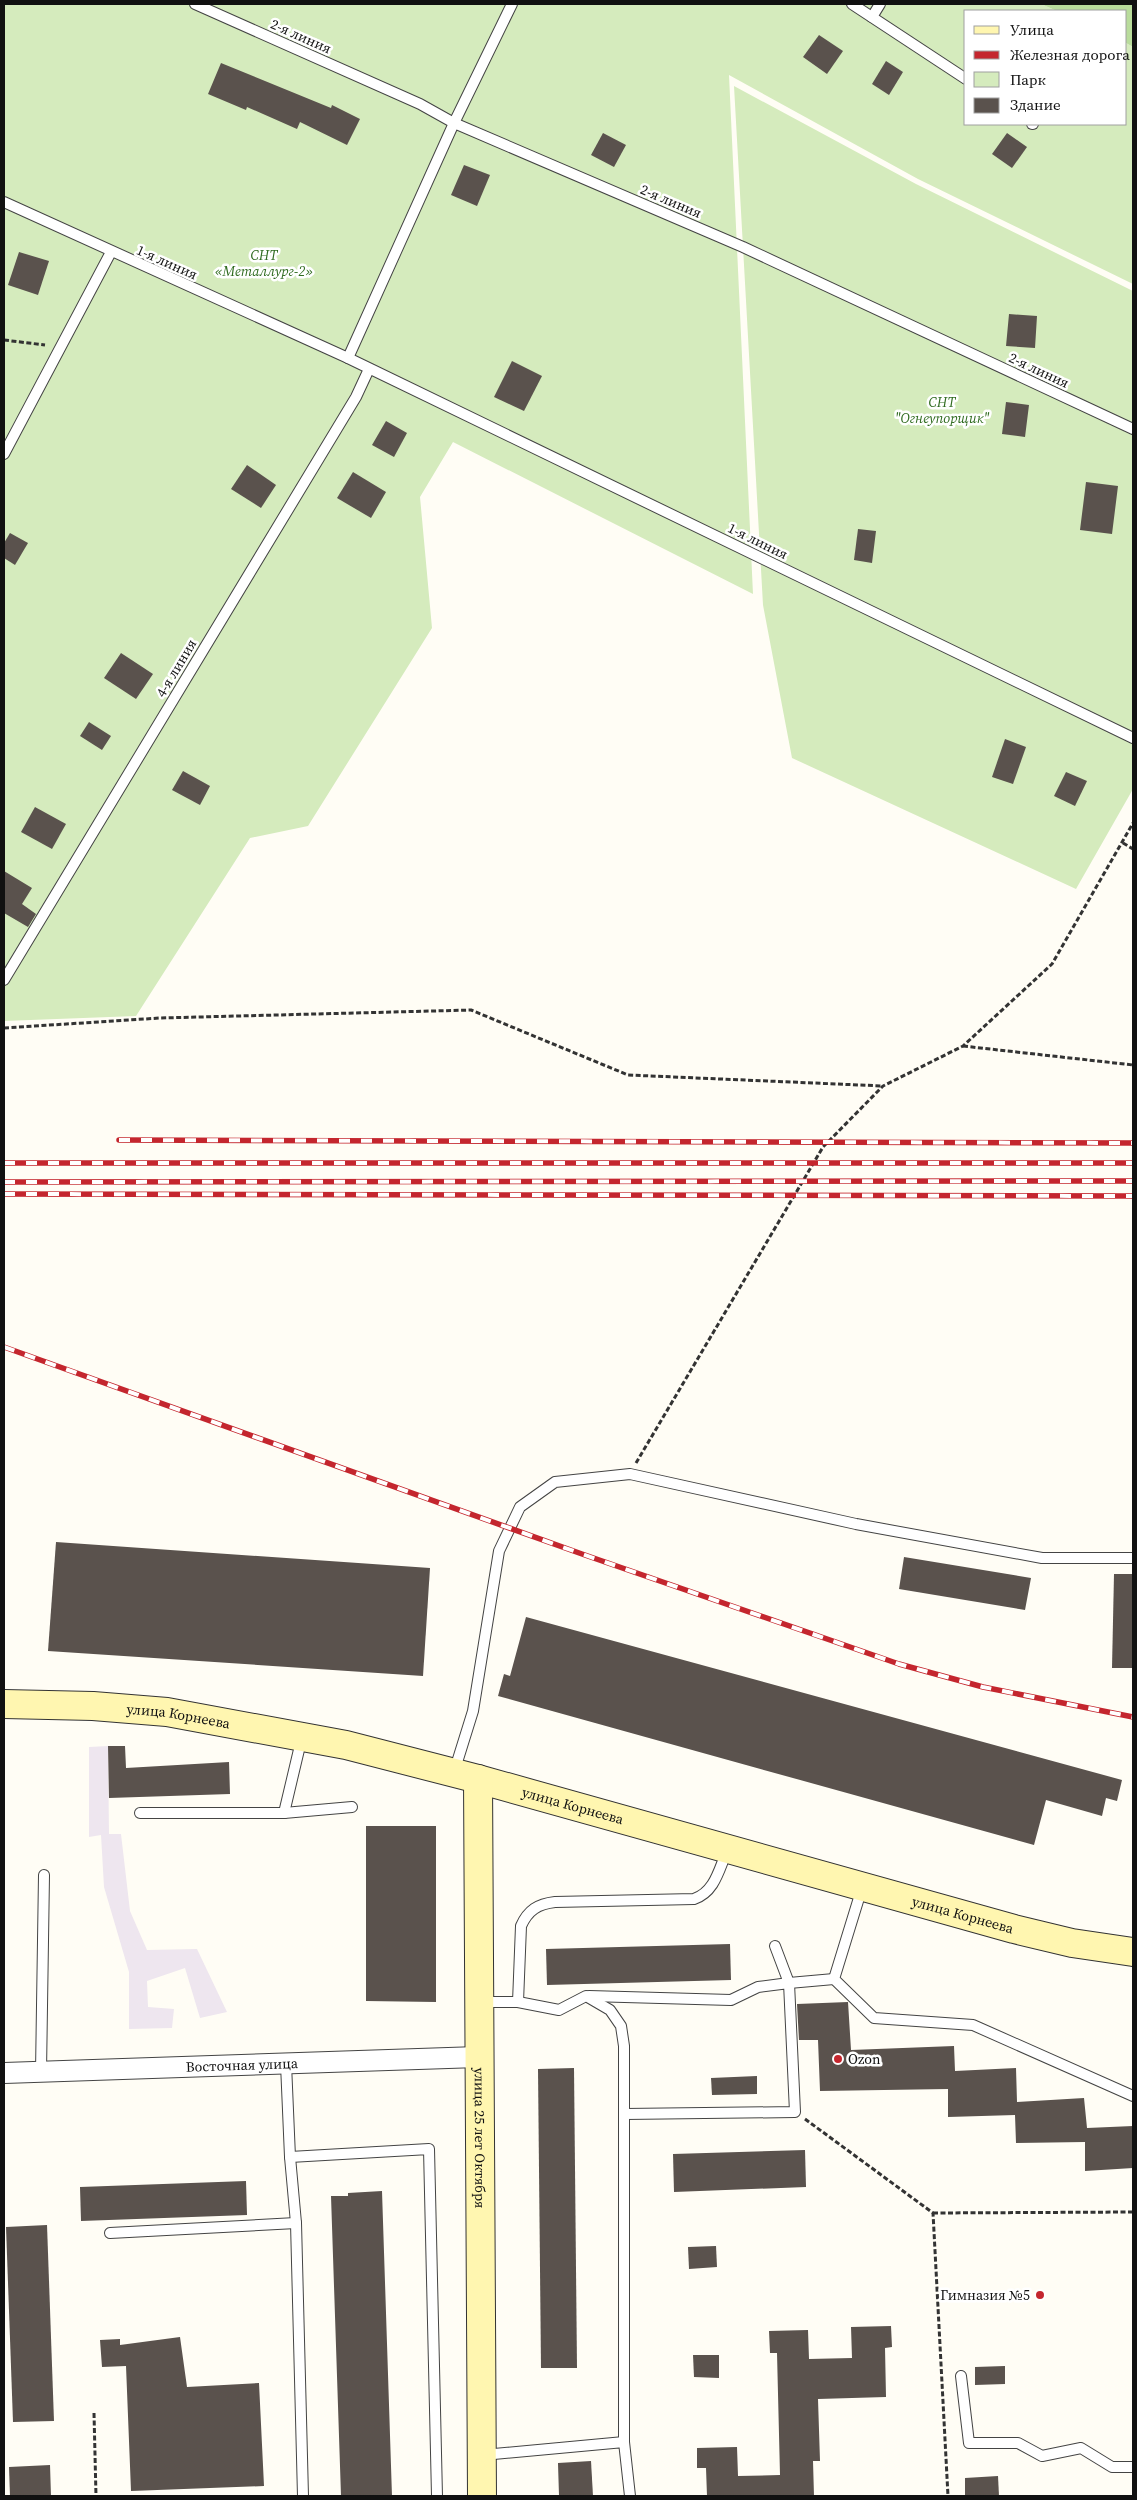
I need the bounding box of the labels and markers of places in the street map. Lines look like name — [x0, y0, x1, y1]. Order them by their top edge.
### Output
place label: Ozon — [848, 2049, 881, 2069]
marker: Ozon — [832, 2053, 844, 2065]
place label: Гимназия №5 — [940, 2285, 1030, 2305]
marker: Гимназия №5 — [1034, 2289, 1046, 2301]

